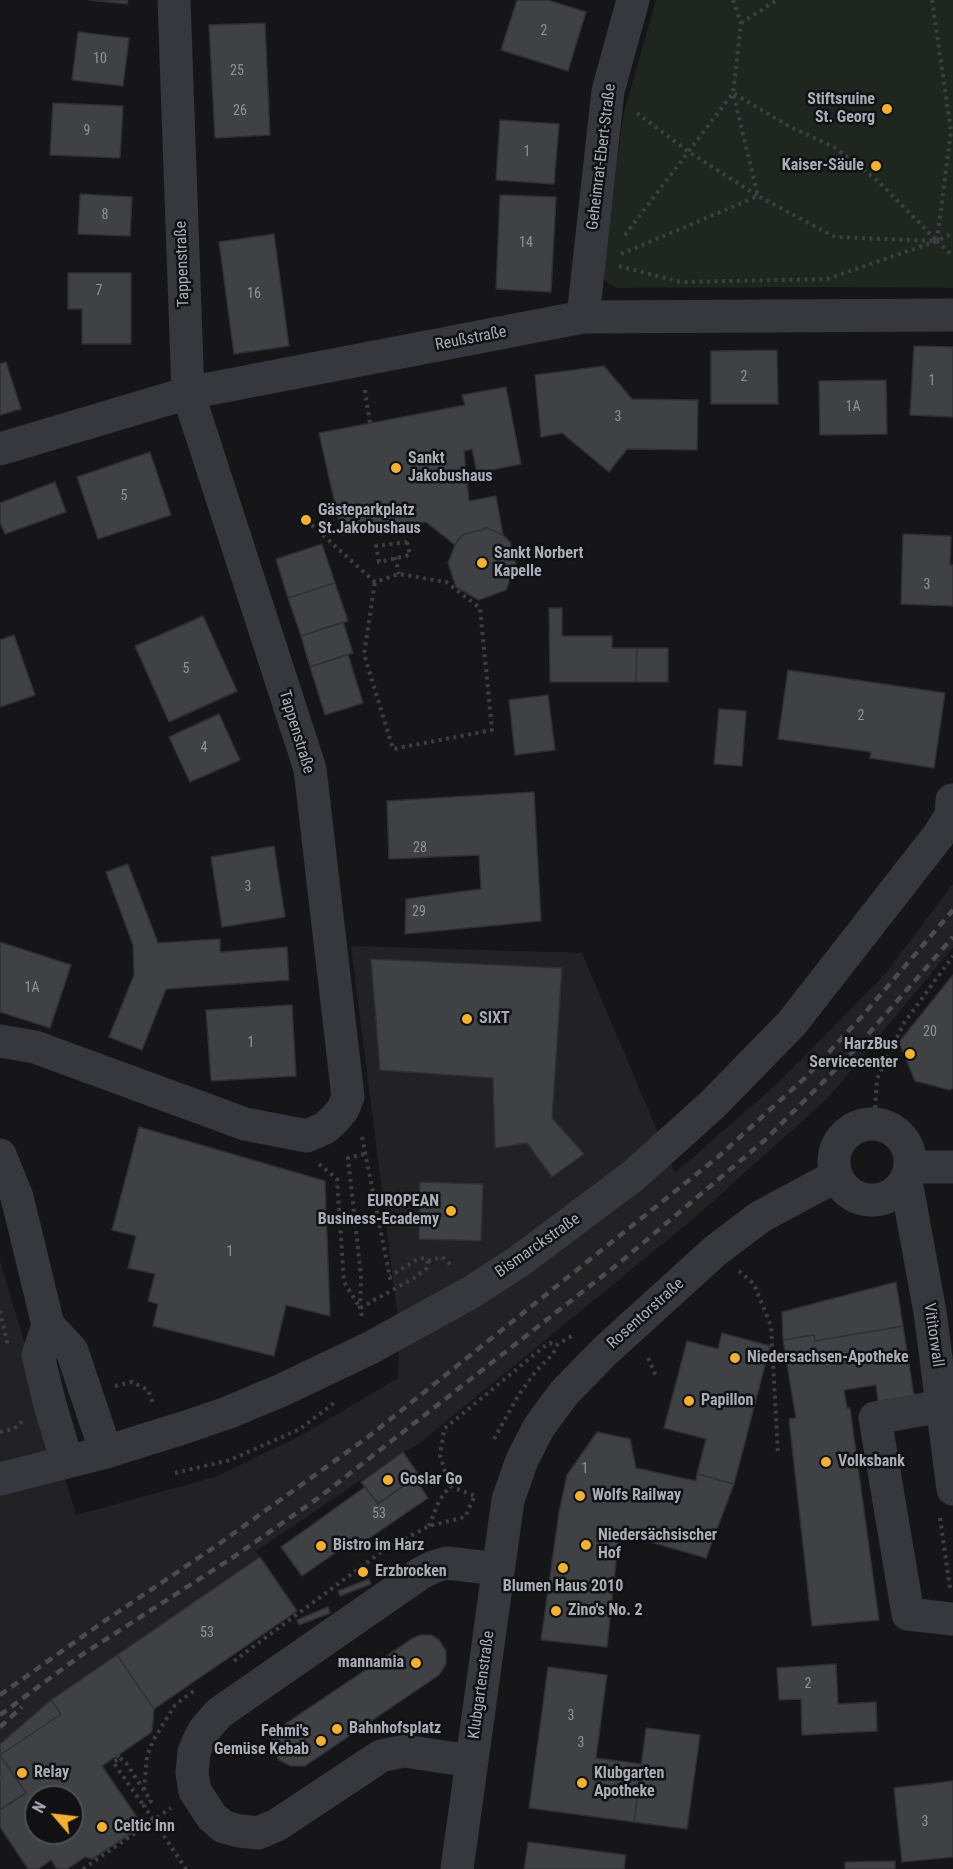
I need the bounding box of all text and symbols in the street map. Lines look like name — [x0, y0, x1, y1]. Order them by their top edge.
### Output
house number: 2 — [541, 23, 547, 39]
house number: 10 — [93, 51, 107, 67]
house number: 25 — [230, 63, 244, 79]
street label: Geheimrat-Ebert-Straße — [583, 83, 621, 231]
place label: Stiftsruine St. Georg — [807, 90, 875, 128]
marker: Stiftsruine St. Georg — [880, 102, 894, 116]
house number: 26 — [233, 103, 247, 119]
house number: 9 — [84, 123, 90, 139]
house number: 1 — [524, 144, 530, 160]
place label: Kaiser-Säule — [782, 156, 864, 176]
marker: Kaiser-Säule — [869, 159, 883, 173]
house number: 8 — [102, 207, 108, 223]
street label: Tappenstraße — [172, 221, 194, 307]
house number: 14 — [519, 235, 533, 251]
house number: 7 — [96, 283, 102, 299]
house number: 16 — [247, 286, 261, 302]
street label: Reußstraße — [434, 323, 508, 355]
house number: 2 — [741, 369, 747, 385]
house number: 1 — [929, 373, 935, 389]
house number: 1A — [846, 399, 860, 415]
house number: 3 — [615, 409, 621, 425]
place label: Sankt Jakobushaus — [408, 449, 493, 487]
marker: Sankt Jakobushaus — [389, 461, 403, 475]
house number: 5 — [121, 488, 127, 504]
place label: Gästeparkplatz St.Jakobushaus — [318, 501, 421, 539]
marker: Gästeparkplatz St.Jakobushaus — [299, 513, 313, 527]
place label: Sankt Norbert Kapelle — [494, 544, 584, 582]
marker: Sankt Norbert Kapelle — [475, 556, 489, 570]
house number: 3 — [924, 577, 930, 593]
house number: 5 — [183, 661, 189, 677]
street label: Tappenstraße — [274, 688, 318, 776]
house number: 2 — [858, 708, 864, 724]
house number: 4 — [201, 740, 207, 756]
house number: 28 — [413, 840, 427, 856]
house number: 3 — [245, 879, 251, 895]
house number: 29 — [412, 904, 426, 920]
house number: 1A — [25, 980, 39, 996]
place label: SIXT — [479, 1009, 510, 1029]
marker: SIXT — [460, 1012, 474, 1026]
house number: 20 — [923, 1024, 937, 1040]
house number: 1 — [248, 1035, 254, 1051]
place label: HarzBus Servicecenter — [809, 1035, 898, 1073]
marker: HarzBus Servicecenter — [903, 1047, 917, 1061]
place label: EUROPEAN Business-Ecademy — [318, 1192, 439, 1230]
marker: EUROPEAN Business-Ecademy — [444, 1204, 458, 1218]
street label: Bismarckstraße — [492, 1210, 584, 1282]
house number: 1 — [227, 1244, 233, 1260]
street label: Rosentorstraße — [604, 1275, 688, 1353]
street label: Vititorwall — [919, 1302, 947, 1368]
place label: Niedersachsen-Apotheke — [747, 1348, 909, 1368]
marker: Niedersachsen-Apotheke — [728, 1351, 742, 1365]
place label: Papillon — [701, 1391, 753, 1411]
marker: Papillon — [682, 1394, 696, 1408]
place label: Volksbank — [838, 1452, 905, 1472]
marker: Volksbank — [819, 1455, 833, 1469]
house number: 1 — [582, 1461, 588, 1477]
place label: Goslar Go — [400, 1470, 462, 1490]
marker: Goslar Go — [381, 1473, 395, 1487]
place label: Wolfs Railway — [592, 1486, 681, 1506]
marker: Wolfs Railway — [573, 1489, 587, 1503]
house number: 53 — [372, 1506, 386, 1522]
place label: Niedersächsischer Hof — [598, 1526, 717, 1564]
place label: Bistro im Harz — [333, 1536, 424, 1556]
marker: Niedersächsischer Hof — [579, 1538, 593, 1552]
marker: Bistro im Harz — [314, 1539, 328, 1553]
marker: Blumen Haus 2010 — [556, 1561, 570, 1575]
place label: Erzbrocken — [375, 1562, 447, 1582]
marker: Erzbrocken — [356, 1565, 370, 1579]
place label: Blumen Haus 2010 — [503, 1577, 623, 1597]
place label: Zino's No. 2 — [568, 1601, 643, 1621]
marker: Zino's No. 2 — [549, 1604, 563, 1618]
house number: 53 — [200, 1625, 214, 1641]
street label: Klubgartenstraße — [465, 1630, 499, 1740]
place label: mannamia — [338, 1653, 404, 1673]
marker: mannamia — [409, 1656, 423, 1670]
house number: 2 — [805, 1676, 811, 1692]
house number: 3 — [568, 1708, 574, 1724]
place label: Bahnhofsplatz — [349, 1719, 441, 1739]
place label: Fehmi's Gemüse Kebab — [214, 1722, 309, 1760]
marker: Bahnhofsplatz — [330, 1722, 344, 1736]
marker: Fehmi's Gemüse Kebab — [314, 1734, 328, 1748]
house number: 3 — [578, 1735, 584, 1751]
place label: Relay — [34, 1763, 69, 1783]
place label: Klubgarten Apotheke — [594, 1764, 664, 1802]
marker: Relay — [15, 1766, 29, 1780]
marker: Klubgarten Apotheke — [575, 1776, 589, 1790]
north arrow — [24, 1785, 84, 1845]
text: N — [29, 1798, 50, 1816]
house number: 3 — [922, 1814, 928, 1830]
place label: Celtic Inn — [114, 1817, 175, 1837]
marker: Celtic Inn — [95, 1820, 109, 1834]

